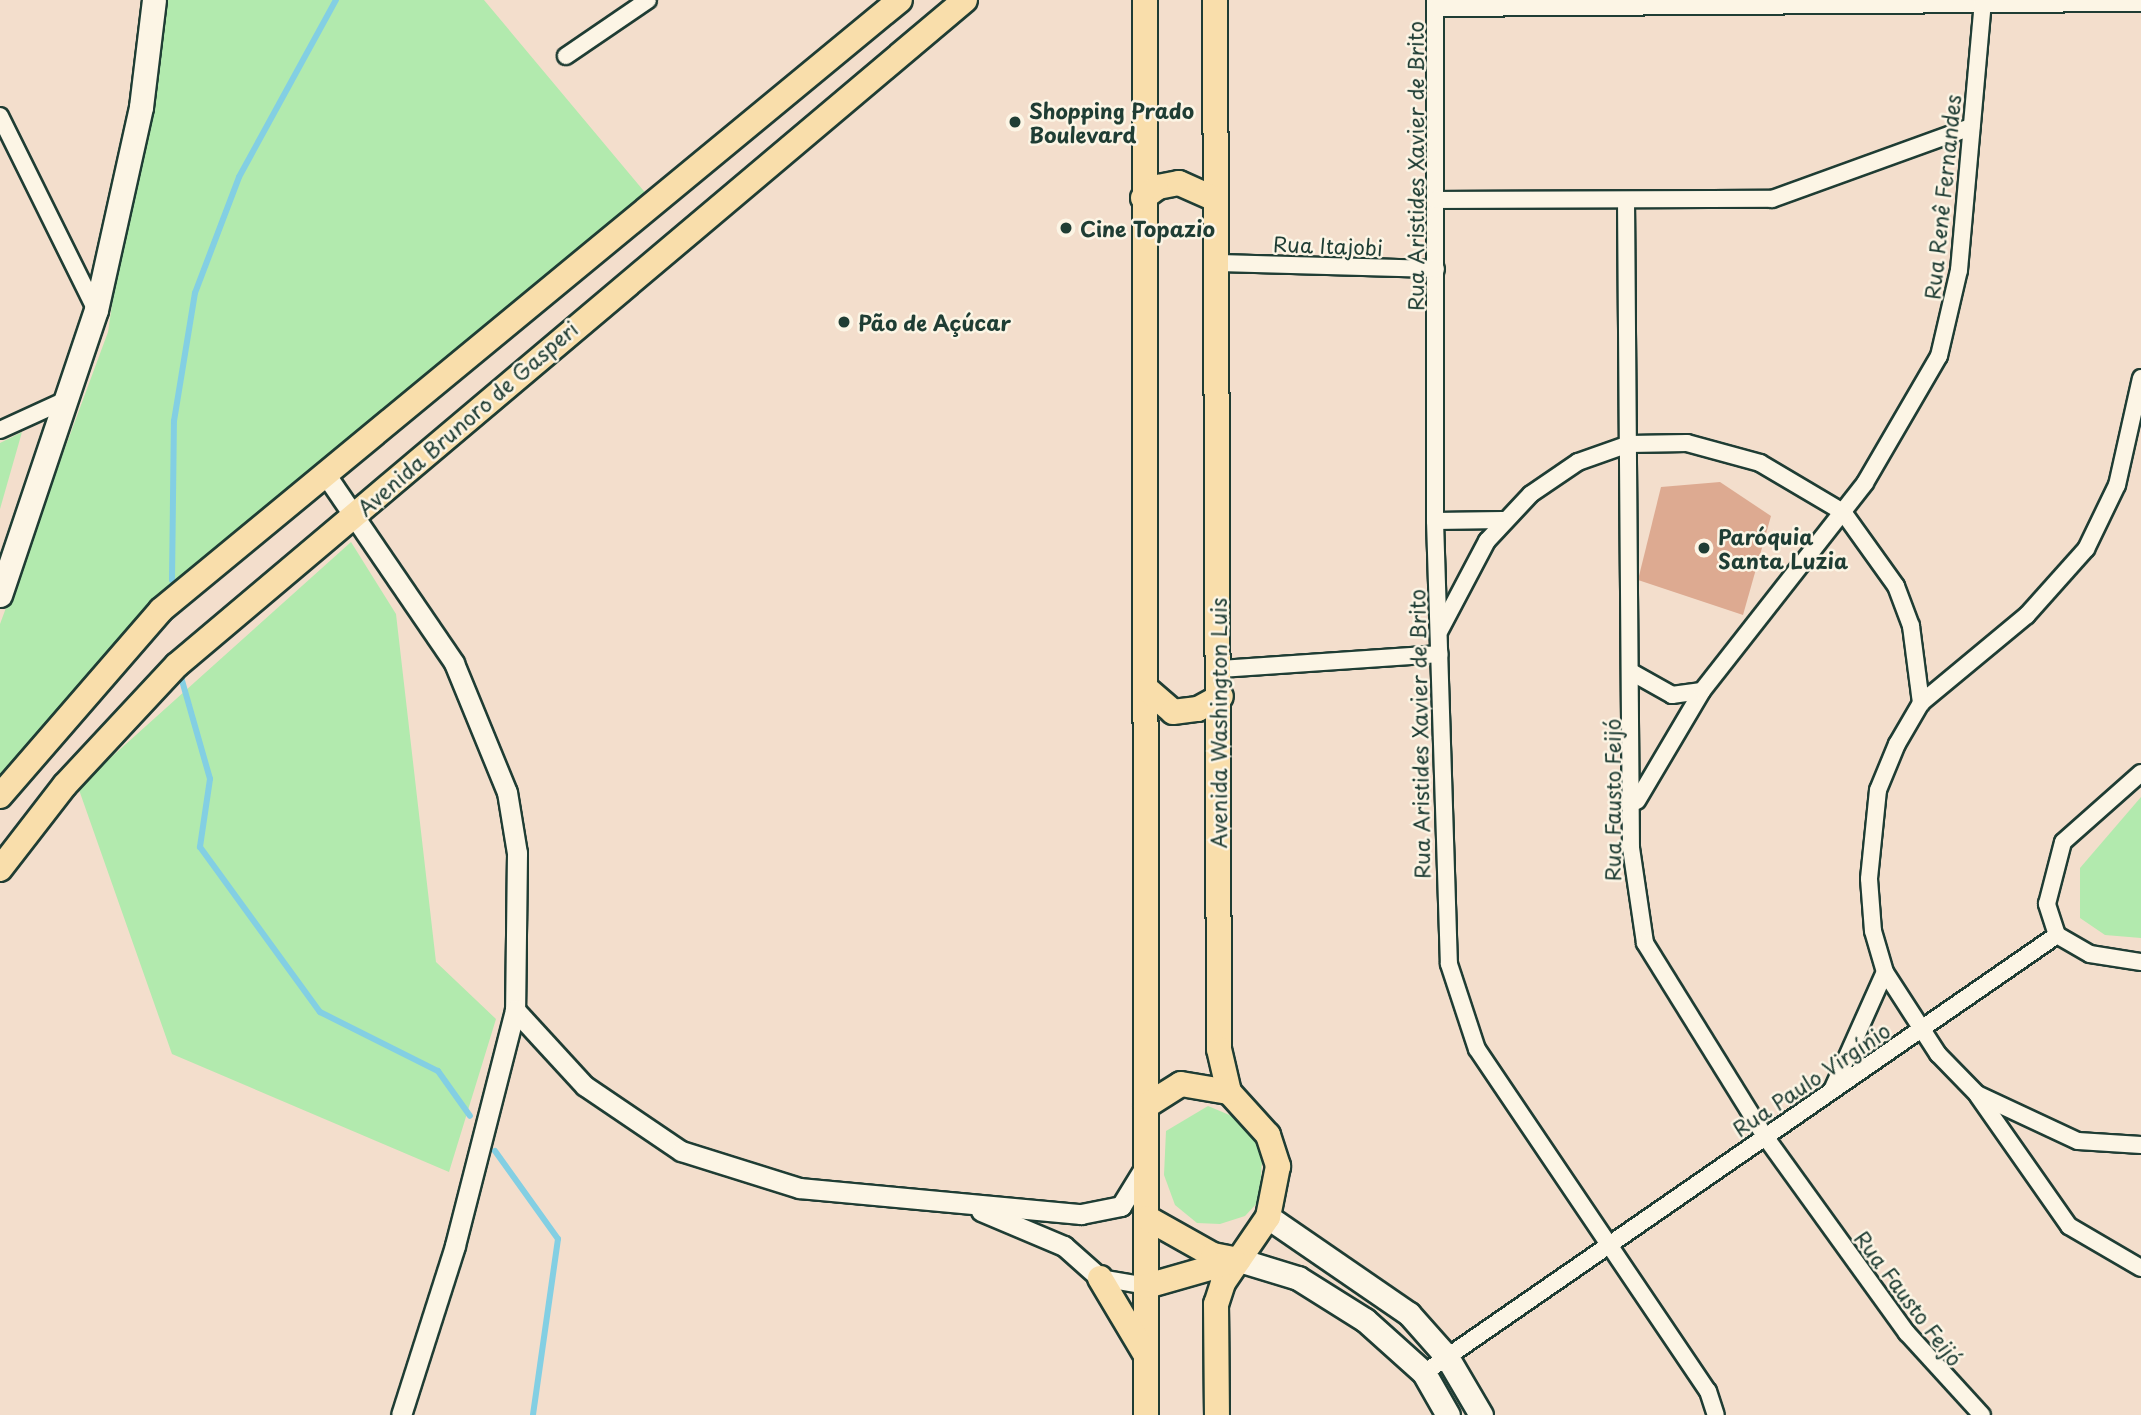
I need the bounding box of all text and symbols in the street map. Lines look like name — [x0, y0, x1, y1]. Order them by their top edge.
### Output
street label: Rua Aristides Xavier de Brito — [1402, 20, 1428, 312]
street label: Rua Renê Fernandes — [1919, 92, 1965, 302]
place label: Shopping Prado Boulevard — [1029, 97, 1196, 147]
marker: Shopping Prado Boulevard — [1007, 114, 1023, 130]
place label: Cine Topazio — [1080, 215, 1216, 241]
marker: Cine Topazio — [1058, 220, 1074, 236]
street label: Rua Itajobi — [1273, 230, 1383, 260]
place label: Pão de Açúcar — [858, 309, 1013, 335]
marker: Pão de Açúcar — [836, 314, 852, 330]
street label: Avenida Brunoro de Gasperi — [351, 315, 583, 521]
place label: Paróquia Santa Luzia — [1718, 523, 1847, 573]
marker: Paróquia Santa Luzia — [1696, 540, 1712, 556]
street label: Rua Aristides Xavier de Brito — [1404, 588, 1434, 880]
street label: Avenida Washington Luis — [1205, 597, 1231, 849]
street label: Rua Fausto Feijó — [1599, 718, 1625, 882]
street label: Rua Paulo Virgínio — [1728, 1017, 1894, 1141]
street label: Rua Fausto Feijó — [1849, 1225, 1969, 1371]

